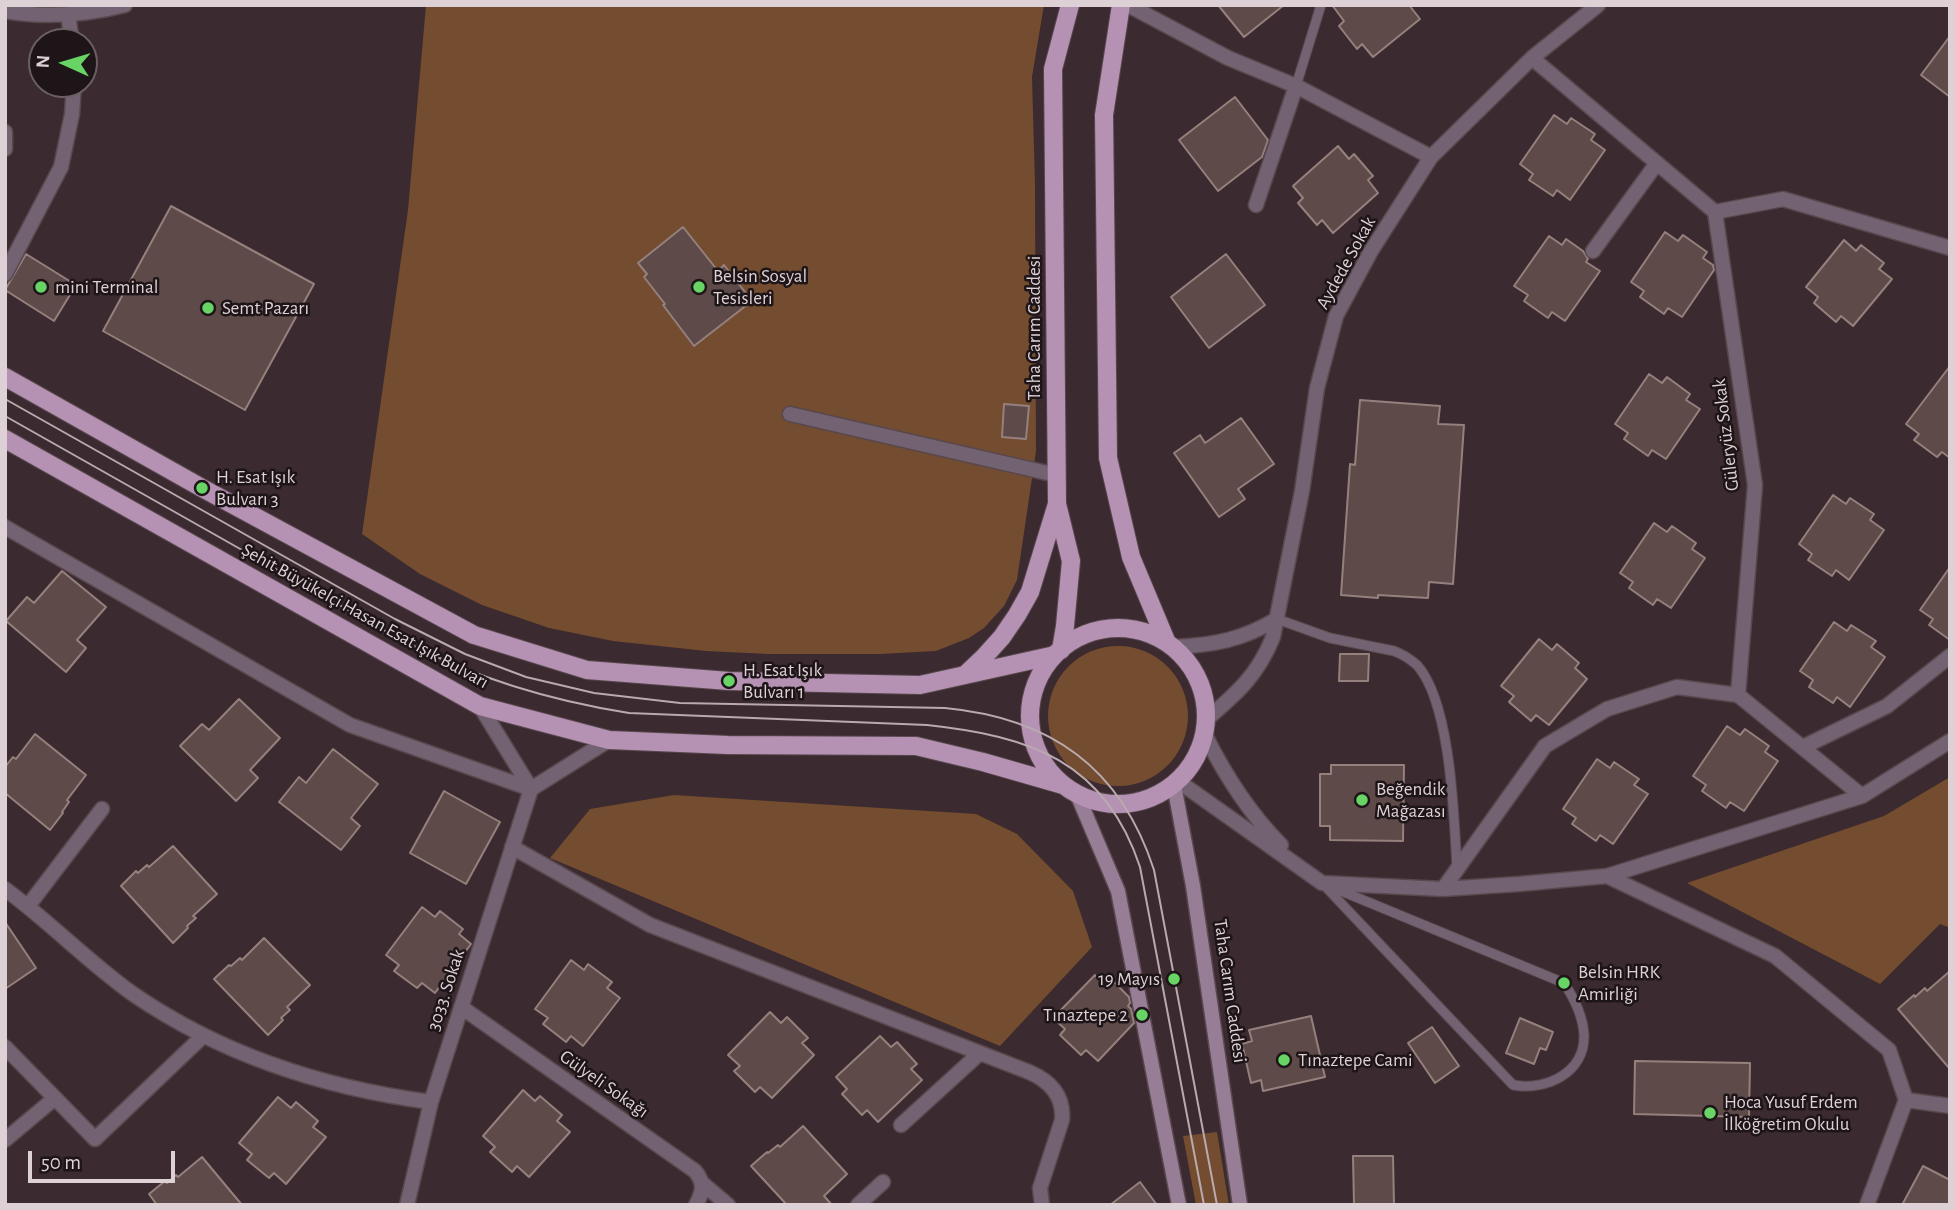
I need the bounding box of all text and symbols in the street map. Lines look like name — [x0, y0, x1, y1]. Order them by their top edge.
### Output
north arrow — [28, 28, 98, 98]
text: N — [34, 54, 53, 69]
street label: Aydede Sokak — [1311, 213, 1381, 313]
street label: Taha Carım Caddesi — [1023, 256, 1045, 400]
place label: Belsin Sosyal Tesisleri — [713, 265, 807, 309]
place label: mini Terminal — [55, 276, 158, 298]
marker: mini Terminal — [33, 279, 49, 295]
marker: Belsin Sosyal Tesisleri — [691, 279, 707, 295]
place label: Semt Pazarı — [222, 297, 309, 319]
marker: Semt Pazarı — [200, 300, 216, 316]
street label: Güleryüz Sokak — [1708, 378, 1744, 492]
place label: H. Esat Işık Bulvarı 3 — [216, 466, 295, 510]
marker: H. Esat Işık Bulvarı 3 — [194, 480, 210, 496]
street label: Şehit Büyükelçi Hasan Esat Işık Bulvarı — [237, 538, 493, 694]
place label: H. Esat Işık Bulvarı 1 — [743, 659, 822, 703]
marker: H. Esat Işık Bulvarı 1 — [721, 673, 737, 689]
place label: Beğendik Mağazası — [1376, 778, 1446, 822]
marker: Beğendik Mağazası — [1354, 792, 1370, 808]
street label: Taha Carım Caddesi — [1209, 918, 1251, 1064]
street label: 3033. Sokak — [422, 946, 470, 1034]
place label: Belsin HRK Amirliği — [1578, 961, 1660, 1005]
place label: 19 Mayıs — [1098, 968, 1160, 990]
marker: 19 Mayıs — [1166, 971, 1182, 987]
marker: Belsin HRK Amirliği — [1556, 975, 1572, 991]
place label: Tınaztepe 2 — [1043, 1004, 1128, 1026]
marker: Tınaztepe 2 — [1134, 1007, 1150, 1023]
street label: Gülyeli Sokağı — [555, 1045, 653, 1123]
place label: Tınaztepe Cami — [1298, 1049, 1413, 1071]
marker: Tınaztepe Cami — [1276, 1052, 1292, 1068]
place label: Hoca Yusuf Erdem İlköğretim Okulu — [1724, 1091, 1858, 1135]
marker: Hoca Yusuf Erdem İlköğretim Okulu — [1702, 1105, 1718, 1121]
scale bar — [32, 1136, 178, 1180]
text: 50 m — [41, 1152, 81, 1173]

